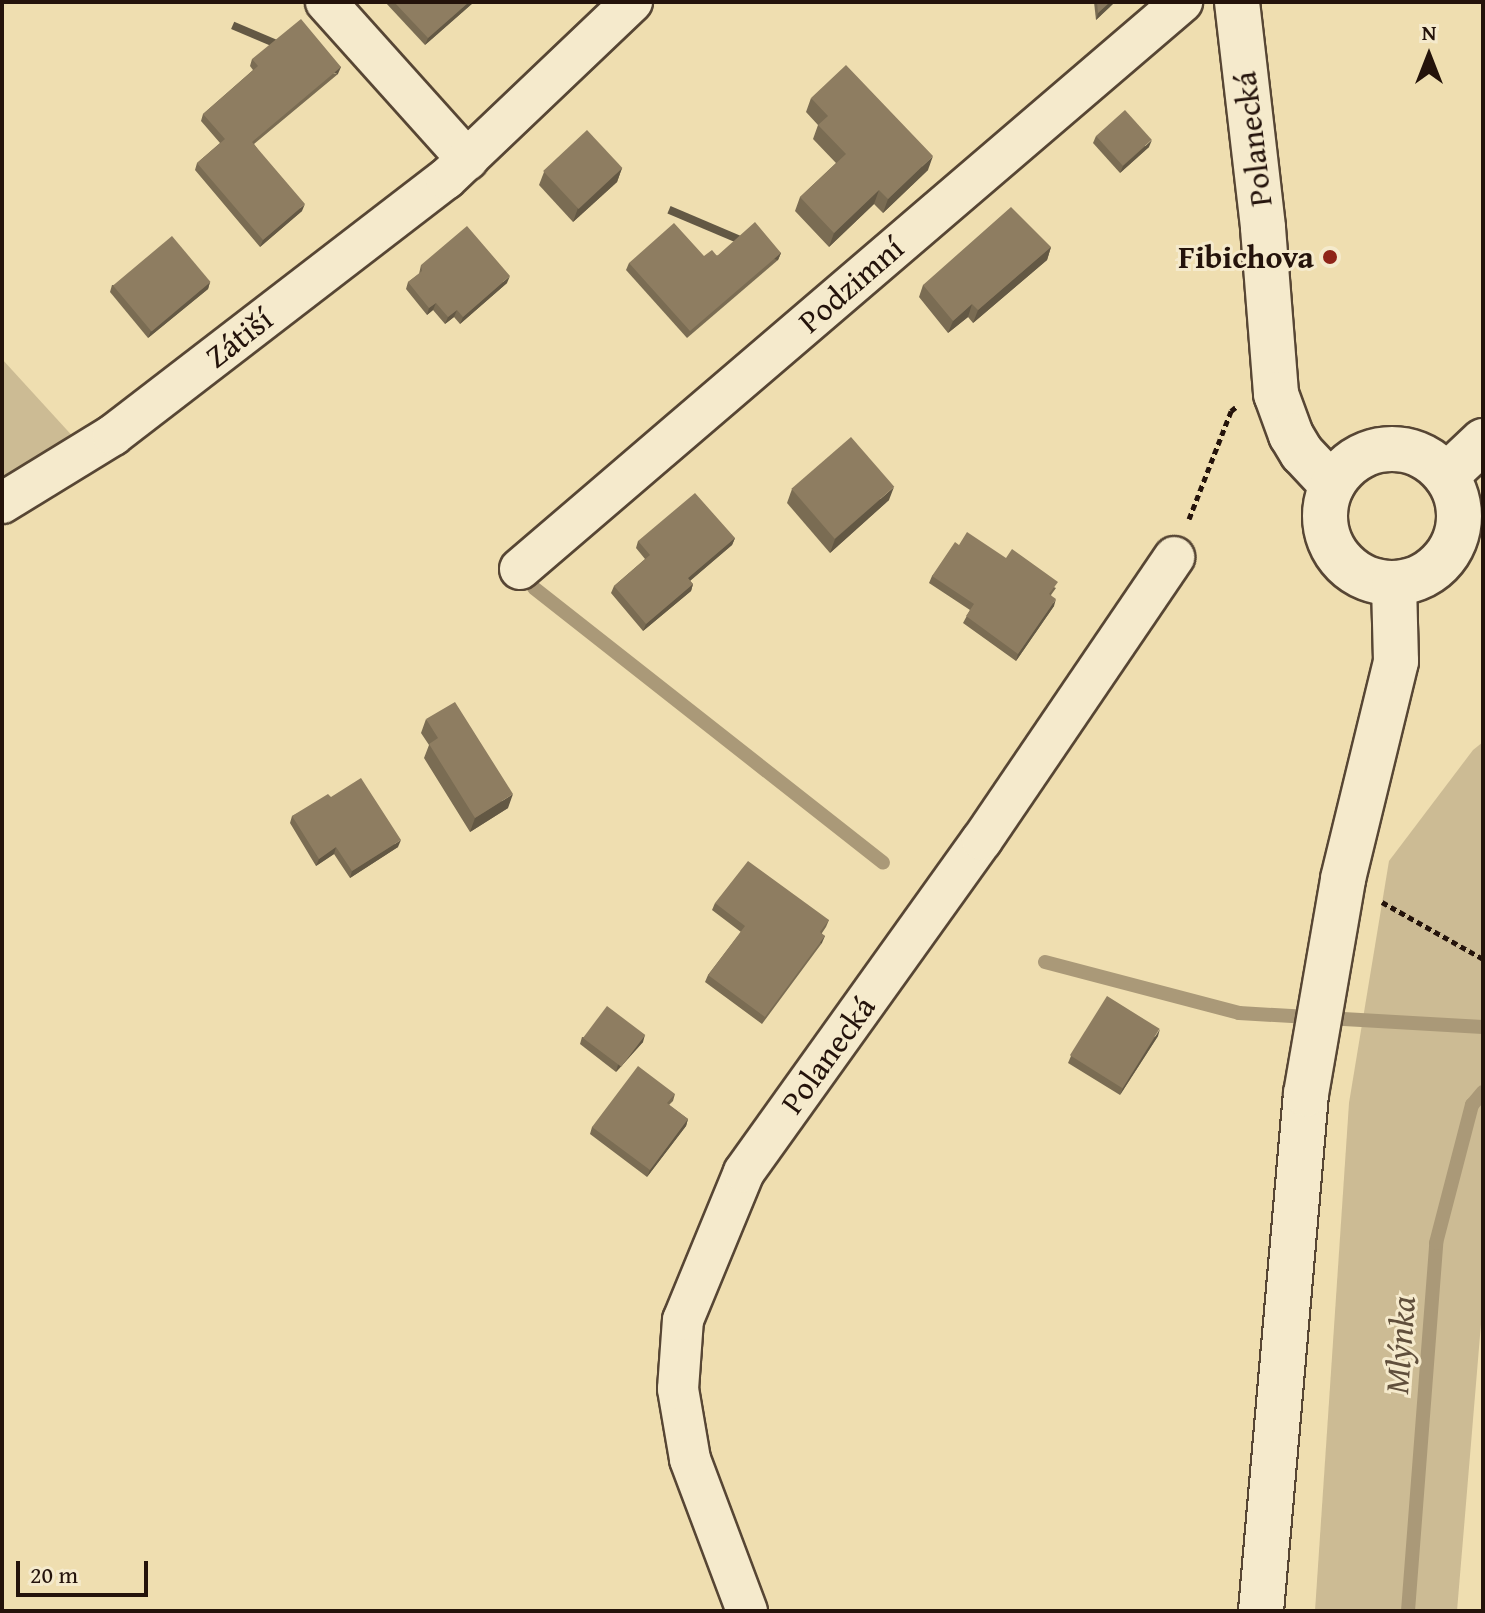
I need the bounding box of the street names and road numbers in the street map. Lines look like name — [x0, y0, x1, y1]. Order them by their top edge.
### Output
street label: Polanecká — [1226, 69, 1280, 209]
street label: Podzimní — [791, 229, 911, 341]
street label: Zátiší — [198, 300, 280, 376]
street label: Polanecká — [773, 989, 883, 1121]

